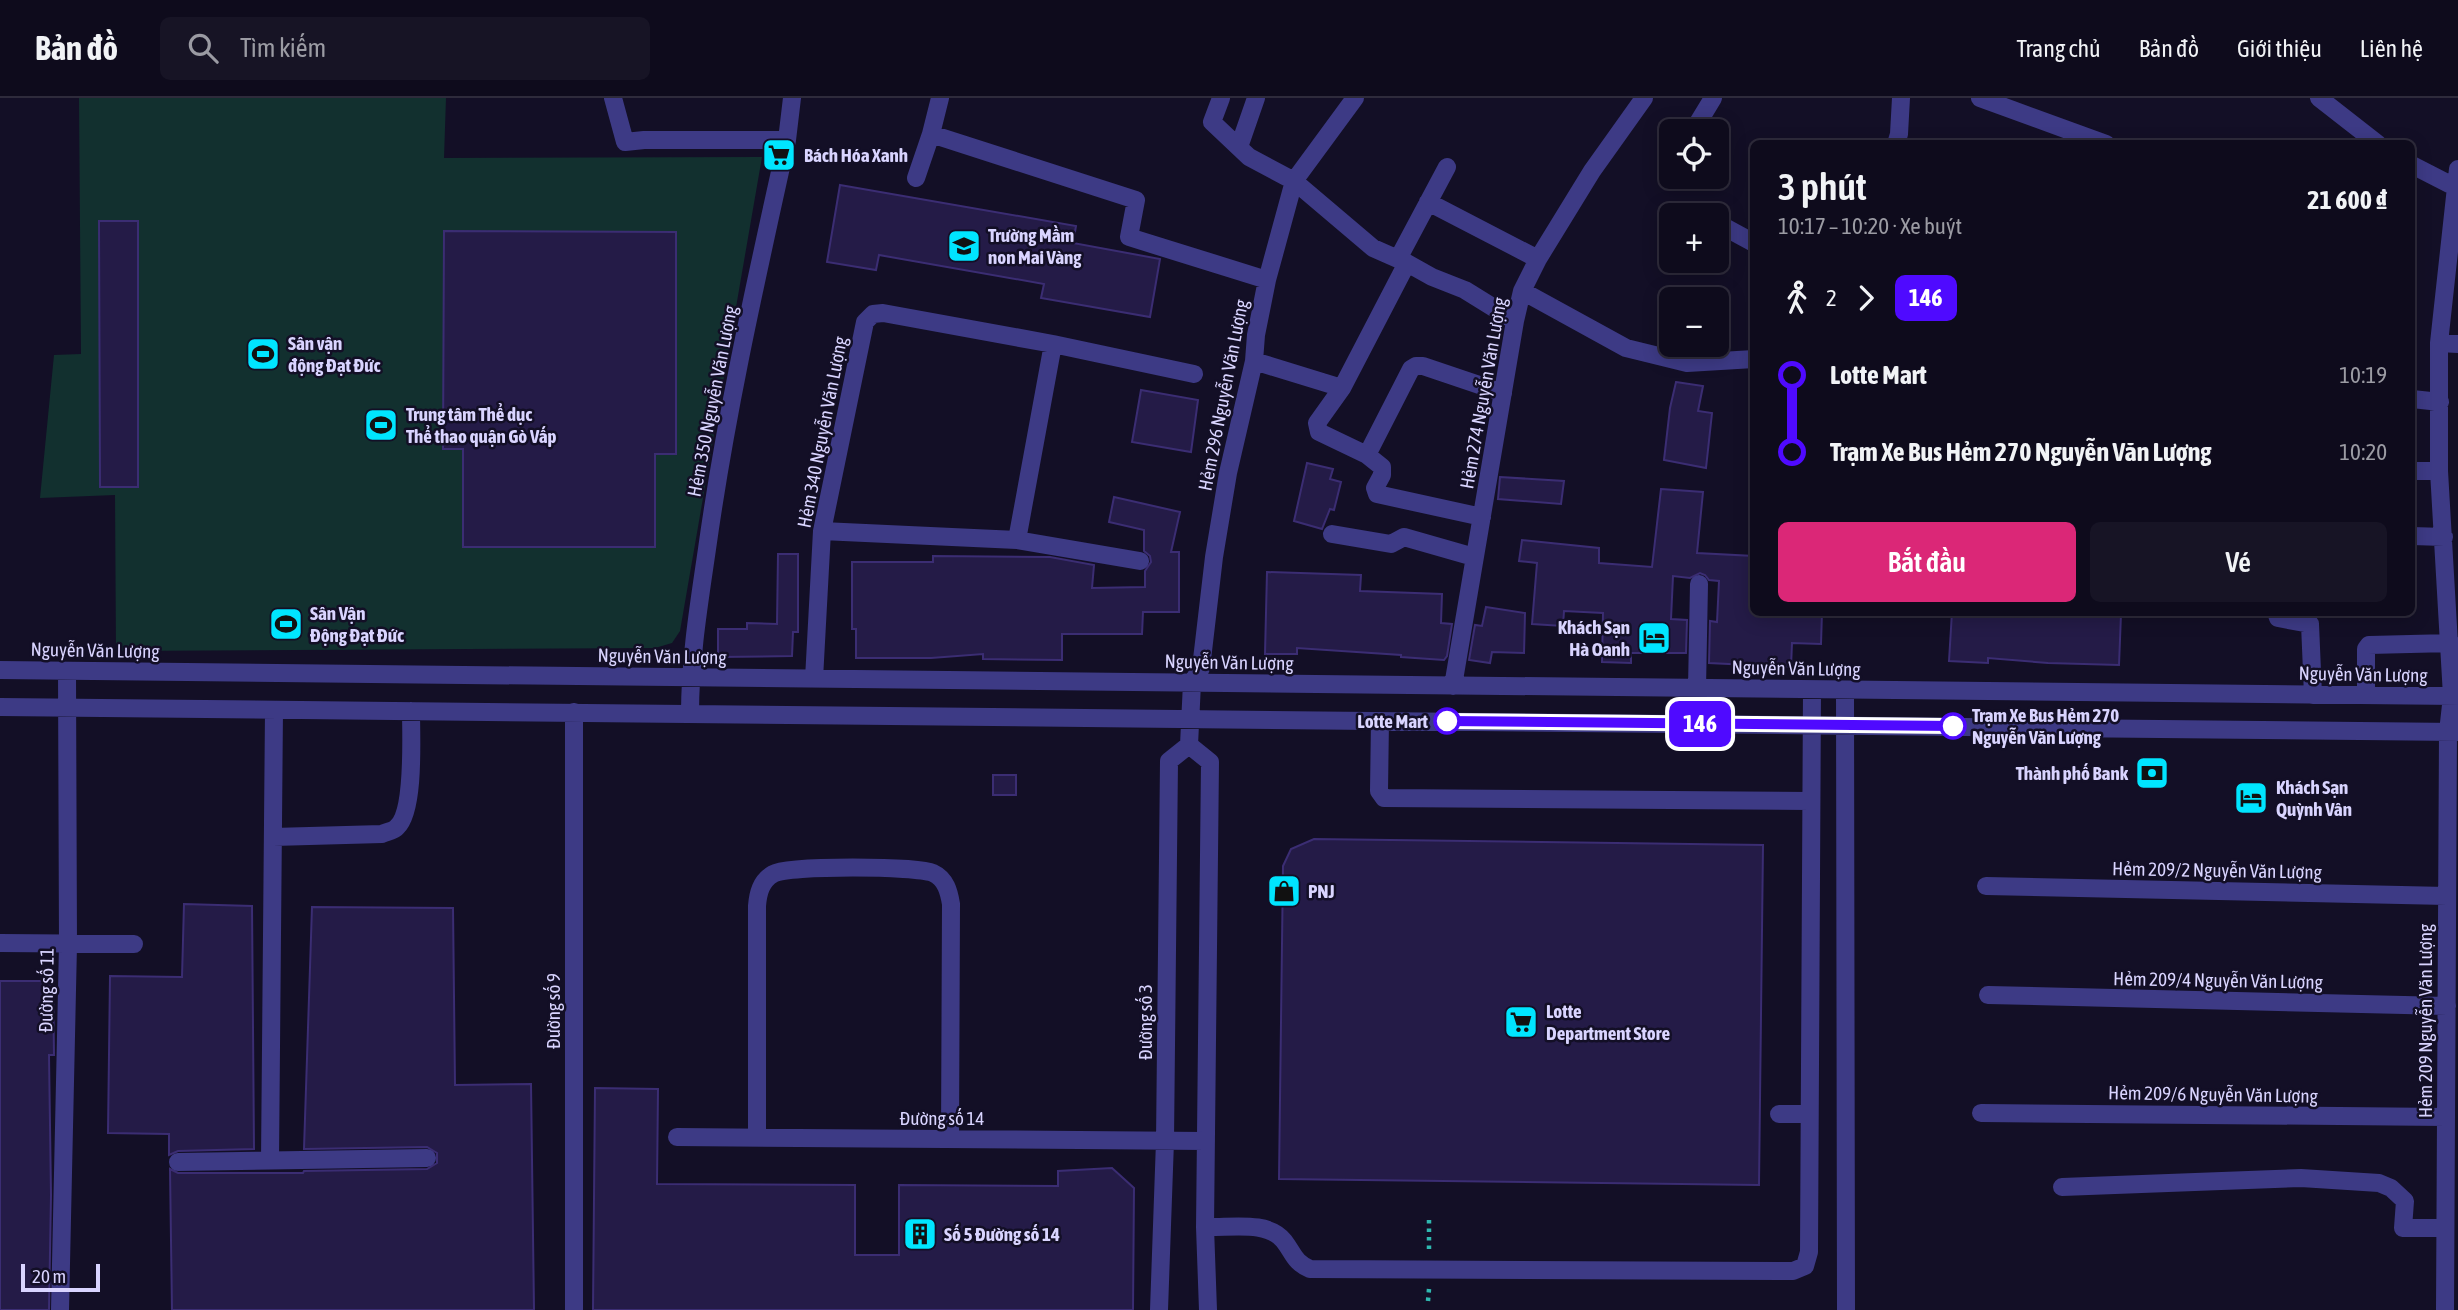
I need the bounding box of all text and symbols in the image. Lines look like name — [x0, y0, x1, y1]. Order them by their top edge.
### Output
search box — [160, 17, 650, 80]
text: Bản đồ — [35, 29, 118, 67]
icon: search — [184, 29, 222, 67]
text: Tìm kiếm — [240, 33, 326, 63]
text: Trang chủ — [2016, 35, 2101, 62]
text: Bản đồ — [2139, 35, 2199, 62]
text: Giới thiệu — [2237, 35, 2322, 62]
text: Liên hệ — [2360, 35, 2423, 62]
map controls — [1659, 119, 1729, 357]
button: locate — [1659, 119, 1729, 189]
supermarket icon: Bách Hóa Xanh — [760, 136, 798, 174]
place label: Bách Hóa Xanh — [804, 144, 908, 166]
text: 3 phút — [1778, 165, 1867, 208]
text: 21 600 ₫ — [2307, 185, 2387, 215]
button: + — [1659, 203, 1729, 273]
text: 10:17 – 10:20 · Xe buýt — [1778, 213, 1962, 239]
place label: Trường Mầm non Mai Vàng — [988, 224, 1082, 268]
school or university icon: Trường Mầm non Mai Vàng — [945, 227, 983, 265]
icon: walk — [1778, 279, 1816, 317]
icon: forward — [1847, 279, 1885, 317]
text: 146 — [1909, 284, 1943, 311]
text: 2 — [1826, 285, 1837, 311]
button: − — [1659, 287, 1729, 357]
street label: Hẻm 274 Nguyễn Văn Lượng — [1455, 295, 1511, 491]
street label: Hẻm 296 Nguyễn Văn Lượng — [1194, 297, 1252, 492]
street label: Hẻm 350 Nguyễn Văn Lượng — [683, 303, 741, 498]
place label: Sân vận động Đạt Đức — [288, 332, 380, 376]
street label: Hẻm 340 Nguyễn Văn Lượng — [793, 334, 851, 529]
sports icon: Sân vận động Đạt Đức — [244, 335, 282, 373]
text: Lotte Mart — [1830, 360, 1927, 390]
text: 10:19 — [2339, 362, 2387, 388]
place label: Trung tâm Thể dục Thể thao quận Gò Vấp — [406, 403, 556, 447]
sports icon: Trung tâm Thể dục Thể thao quận Gò Vấp — [362, 406, 400, 444]
text: Trạm Xe Bus Hẻm 270 Nguyễn Văn Lượng — [1830, 437, 2211, 467]
text: 10:20 — [2339, 439, 2387, 465]
button: Bắt đầu — [1778, 522, 2076, 602]
button: Vé — [2090, 522, 2387, 602]
place label: Sân Vận Động Đạt Đức — [310, 602, 404, 646]
sports icon: Sân Vận Động Đạt Đức — [267, 605, 305, 643]
place label: Khách Sạn Hà Oanh — [1558, 616, 1630, 660]
hotel icon: Khách Sạn Hà Oanh — [1635, 619, 1673, 657]
street label: Nguyễn Văn Lượng — [30, 638, 160, 662]
street label: Nguyễn Văn Lượng — [597, 644, 727, 668]
street label: Nguyễn Văn Lượng — [1164, 650, 1294, 674]
street label: Nguyễn Văn Lượng — [1731, 656, 1861, 680]
street label: Nguyễn Văn Lượng — [2298, 662, 2428, 686]
line badge: 146 — [1660, 701, 1740, 747]
place label: Trạm Xe Bus Hẻm 270 Nguyễn Văn Lượng — [1972, 704, 2119, 748]
marker: Lotte Mart — [1434, 708, 1460, 734]
place label: Lotte Mart — [1357, 710, 1429, 732]
text: 146 — [1683, 710, 1717, 737]
marker: Trạm Xe Bus Hẻm 270 Nguyễn Văn Lượng — [1940, 713, 1966, 739]
bank icon: Thành phố Bank — [2133, 754, 2171, 792]
place label: Thành phố Bank — [2016, 762, 2129, 784]
place label: Khách Sạn Quỳnh Vân — [2276, 776, 2352, 820]
hotel icon: Khách Sạn Quỳnh Vân — [2232, 779, 2270, 817]
street label: Hẻm 209/2 Nguyễn Văn Lượng — [2112, 857, 2323, 883]
shop icon: PNJ — [1265, 872, 1303, 910]
place label: PNJ — [1308, 880, 1335, 902]
street label: Hẻm 209 Nguyễn Văn Lượng — [2414, 923, 2436, 1118]
street label: Đường số 11 — [34, 947, 58, 1033]
street label: Hẻm 209/4 Nguyễn Văn Lượng — [2113, 967, 2324, 993]
street label: Đường số 9 — [542, 973, 564, 1049]
street label: Đường số 3 — [1134, 984, 1156, 1060]
place label: Lotte Department Store — [1546, 1000, 1670, 1044]
supermarket icon: Lotte Department Store — [1502, 1003, 1540, 1041]
street label: Hẻm 209/6 Nguyễn Văn Lượng — [2108, 1081, 2319, 1107]
street label: Đường số 14 — [900, 1107, 984, 1129]
building icon: Số 5 Đường số 14 — [901, 1215, 939, 1253]
place label: Số 5 Đường số 14 — [944, 1223, 1060, 1245]
scale bar — [21, 1261, 100, 1293]
text: 20 m — [32, 1265, 66, 1287]

